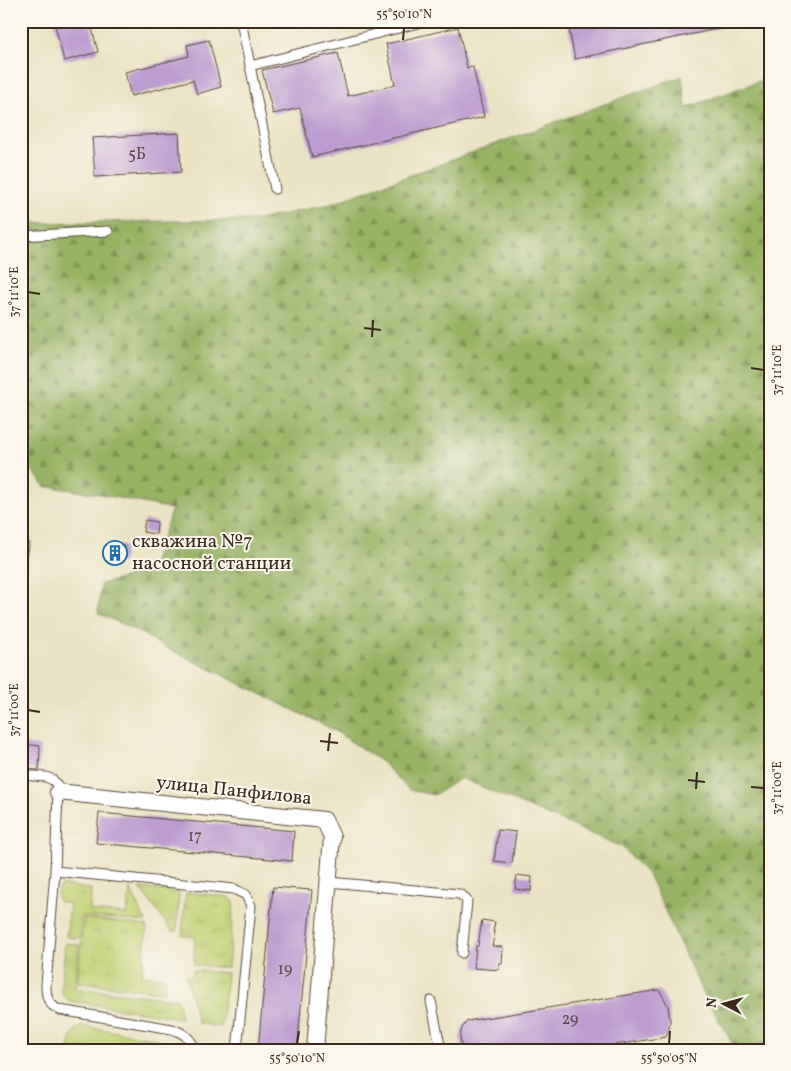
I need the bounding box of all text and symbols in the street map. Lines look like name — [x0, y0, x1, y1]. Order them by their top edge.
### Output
text: 55°50'10"N — [376, 7, 432, 23]
house number: 5Б — [128, 144, 146, 166]
text: 37°11'10"E — [7, 266, 23, 318]
text: 37°11'10"E — [770, 344, 786, 396]
place label: скважина №7 насосной станции — [132, 529, 291, 577]
building icon: скважина №7 насосной станции — [102, 540, 128, 566]
text: 37°11'00"E — [7, 683, 23, 737]
text: 37°11'00"E — [770, 761, 786, 815]
street label: улица Панфилова — [155, 770, 313, 812]
house number: 17 — [188, 826, 202, 848]
house number: 19 — [278, 959, 292, 981]
north arrow — [698, 978, 748, 1028]
text: N — [703, 997, 723, 1009]
house number: 29 — [562, 1009, 578, 1031]
text: 55°50'10"N — [269, 1051, 325, 1067]
text: 55°50'05"N — [641, 1051, 697, 1067]

